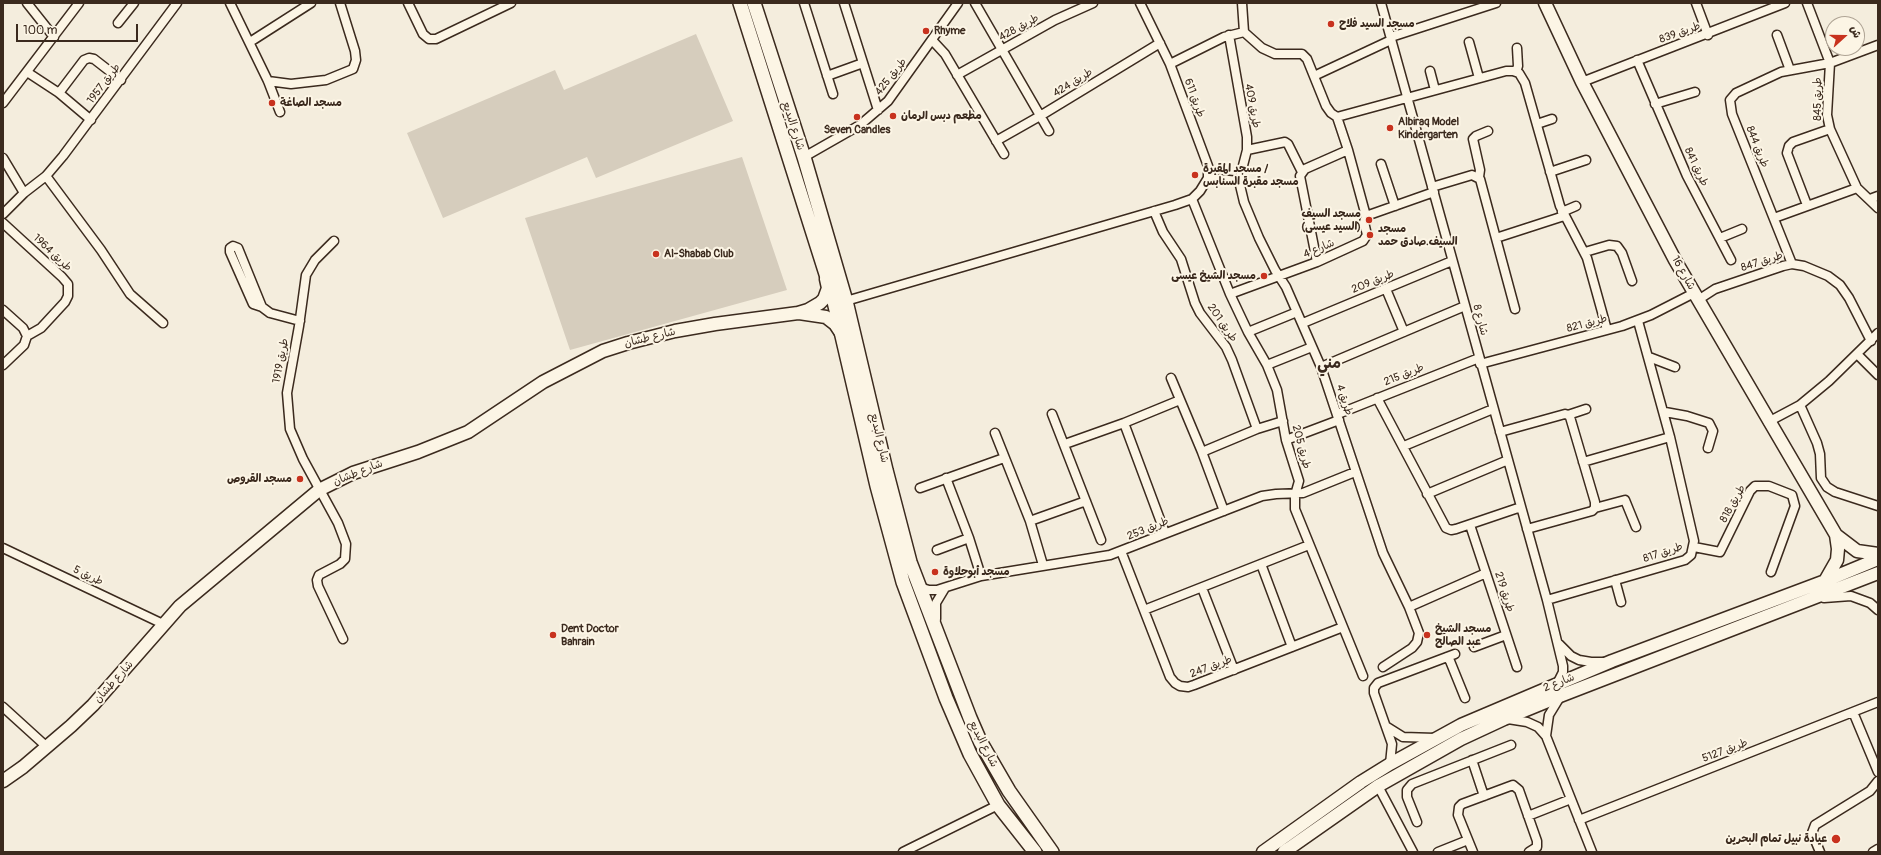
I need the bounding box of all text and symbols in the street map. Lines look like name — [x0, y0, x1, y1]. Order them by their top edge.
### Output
street label: طريق 428 — [997, 12, 1041, 44]
scale bar — [18, 16, 140, 42]
north arrow — [1825, 16, 1865, 56]
place label: مسجد السيد فلاح — [1339, 17, 1415, 31]
marker: مسجد السيد فلاح — [1326, 19, 1336, 29]
street label: طريق 839 — [1658, 19, 1702, 47]
text: 100 m — [23, 23, 57, 38]
place label: Rhyme — [934, 24, 965, 38]
text: ش — [1847, 24, 1864, 40]
marker: Rhyme — [921, 26, 931, 36]
street label: طريق 425 — [872, 56, 910, 98]
street label: طريق 1957 — [85, 61, 123, 107]
street label: طريق 424 — [1051, 66, 1095, 100]
street label: طريق 611 — [1181, 77, 1207, 119]
street label: طريق 845 — [1811, 77, 1825, 121]
street label: طريق 409 — [1241, 83, 1263, 129]
place label: مسجد الصاغة — [280, 96, 342, 110]
marker: مسجد الصاغة — [267, 98, 277, 108]
street label: شارع البديع — [779, 100, 807, 152]
place label: مطعم دبس الرمان — [901, 109, 982, 123]
marker: مطعم دبس الرمان — [888, 111, 898, 121]
marker: Seven Candles — [852, 112, 862, 122]
place label: Albiraq Model Kindergarten — [1398, 115, 1459, 141]
place label: Seven Candles — [824, 123, 890, 137]
marker: Albiraq Model Kindergarten — [1385, 123, 1395, 133]
street label: طريق 844 — [1743, 124, 1771, 170]
street label: طريق 841 — [1681, 145, 1711, 189]
place label: مسجد المقبرة / مسجد مقبرة السنابس — [1203, 162, 1299, 188]
marker: مسجد المقبرة / مسجد مقبرة السنابس — [1190, 170, 1200, 180]
place label: مسجد السيف (السيد عيسى) — [1301, 207, 1361, 233]
marker: مسجد السيف (السيد عيسى) — [1364, 215, 1374, 225]
place label: مسجد السيف.صادق حمد — [1378, 222, 1458, 248]
marker: مسجد السيف.صادق حمد — [1365, 230, 1375, 240]
street label: طريق 1964 — [30, 232, 74, 274]
street label: شارع 4 — [1301, 237, 1337, 261]
place label: Al-Shabab Club — [664, 247, 734, 261]
marker: Al-Shabab Club — [651, 249, 661, 259]
street label: طريق 847 — [1739, 249, 1785, 275]
street label: شارع 16 — [1668, 254, 1698, 292]
street label: طريق 209 — [1350, 267, 1396, 297]
place label: مسجد الشيخ عيسى — [1171, 269, 1256, 283]
marker: مسجد الشيخ عيسى — [1259, 271, 1269, 281]
street label: طريق 201 — [1204, 301, 1240, 345]
street label: شارع 8 — [1470, 303, 1490, 337]
street label: طريق 821 — [1565, 312, 1609, 336]
street label: شارع طشان — [623, 325, 677, 351]
street label: طريق 1919 — [270, 337, 292, 385]
district label: مني — [1317, 355, 1341, 373]
street label: طريق 215 — [1382, 361, 1426, 389]
street label: طريق 4 — [1333, 383, 1355, 417]
street label: شارع البديع — [867, 412, 891, 464]
street label: طريق 205 — [1289, 424, 1313, 470]
street label: شارع طشان — [331, 457, 385, 489]
place label: مسجد القروص — [227, 472, 292, 486]
marker: مسجد القروص — [295, 474, 305, 484]
street label: طريق 818 — [1717, 483, 1749, 525]
street label: طريق 253 — [1125, 515, 1171, 543]
street label: طريق 817 — [1641, 540, 1685, 566]
street label: طريق 5 — [71, 563, 105, 589]
place label: مسجد أبوحلاوة — [943, 565, 1010, 579]
marker: مسجد أبوحلاوة — [930, 567, 940, 577]
street label: طريق 219 — [1491, 570, 1517, 614]
place label: Dent Doctor Bahrain — [561, 622, 619, 648]
place label: مسجد الشيخ عبد الصالح — [1435, 622, 1491, 648]
marker: Dent Doctor Bahrain — [548, 630, 558, 640]
marker: مسجد الشيخ عبد الصالح — [1422, 630, 1432, 640]
street label: طريق 247 — [1188, 653, 1234, 681]
street label: شارع طشان — [92, 658, 136, 706]
street label: شارع 2 — [1542, 671, 1576, 695]
street label: شارع البديع — [966, 718, 1000, 770]
street label: طريق 5127 — [1700, 736, 1750, 766]
place label: عيادة نبيل تمام البحرين — [1725, 832, 1827, 846]
marker: عيادة نبيل تمام البحرين — [1830, 833, 1842, 845]

